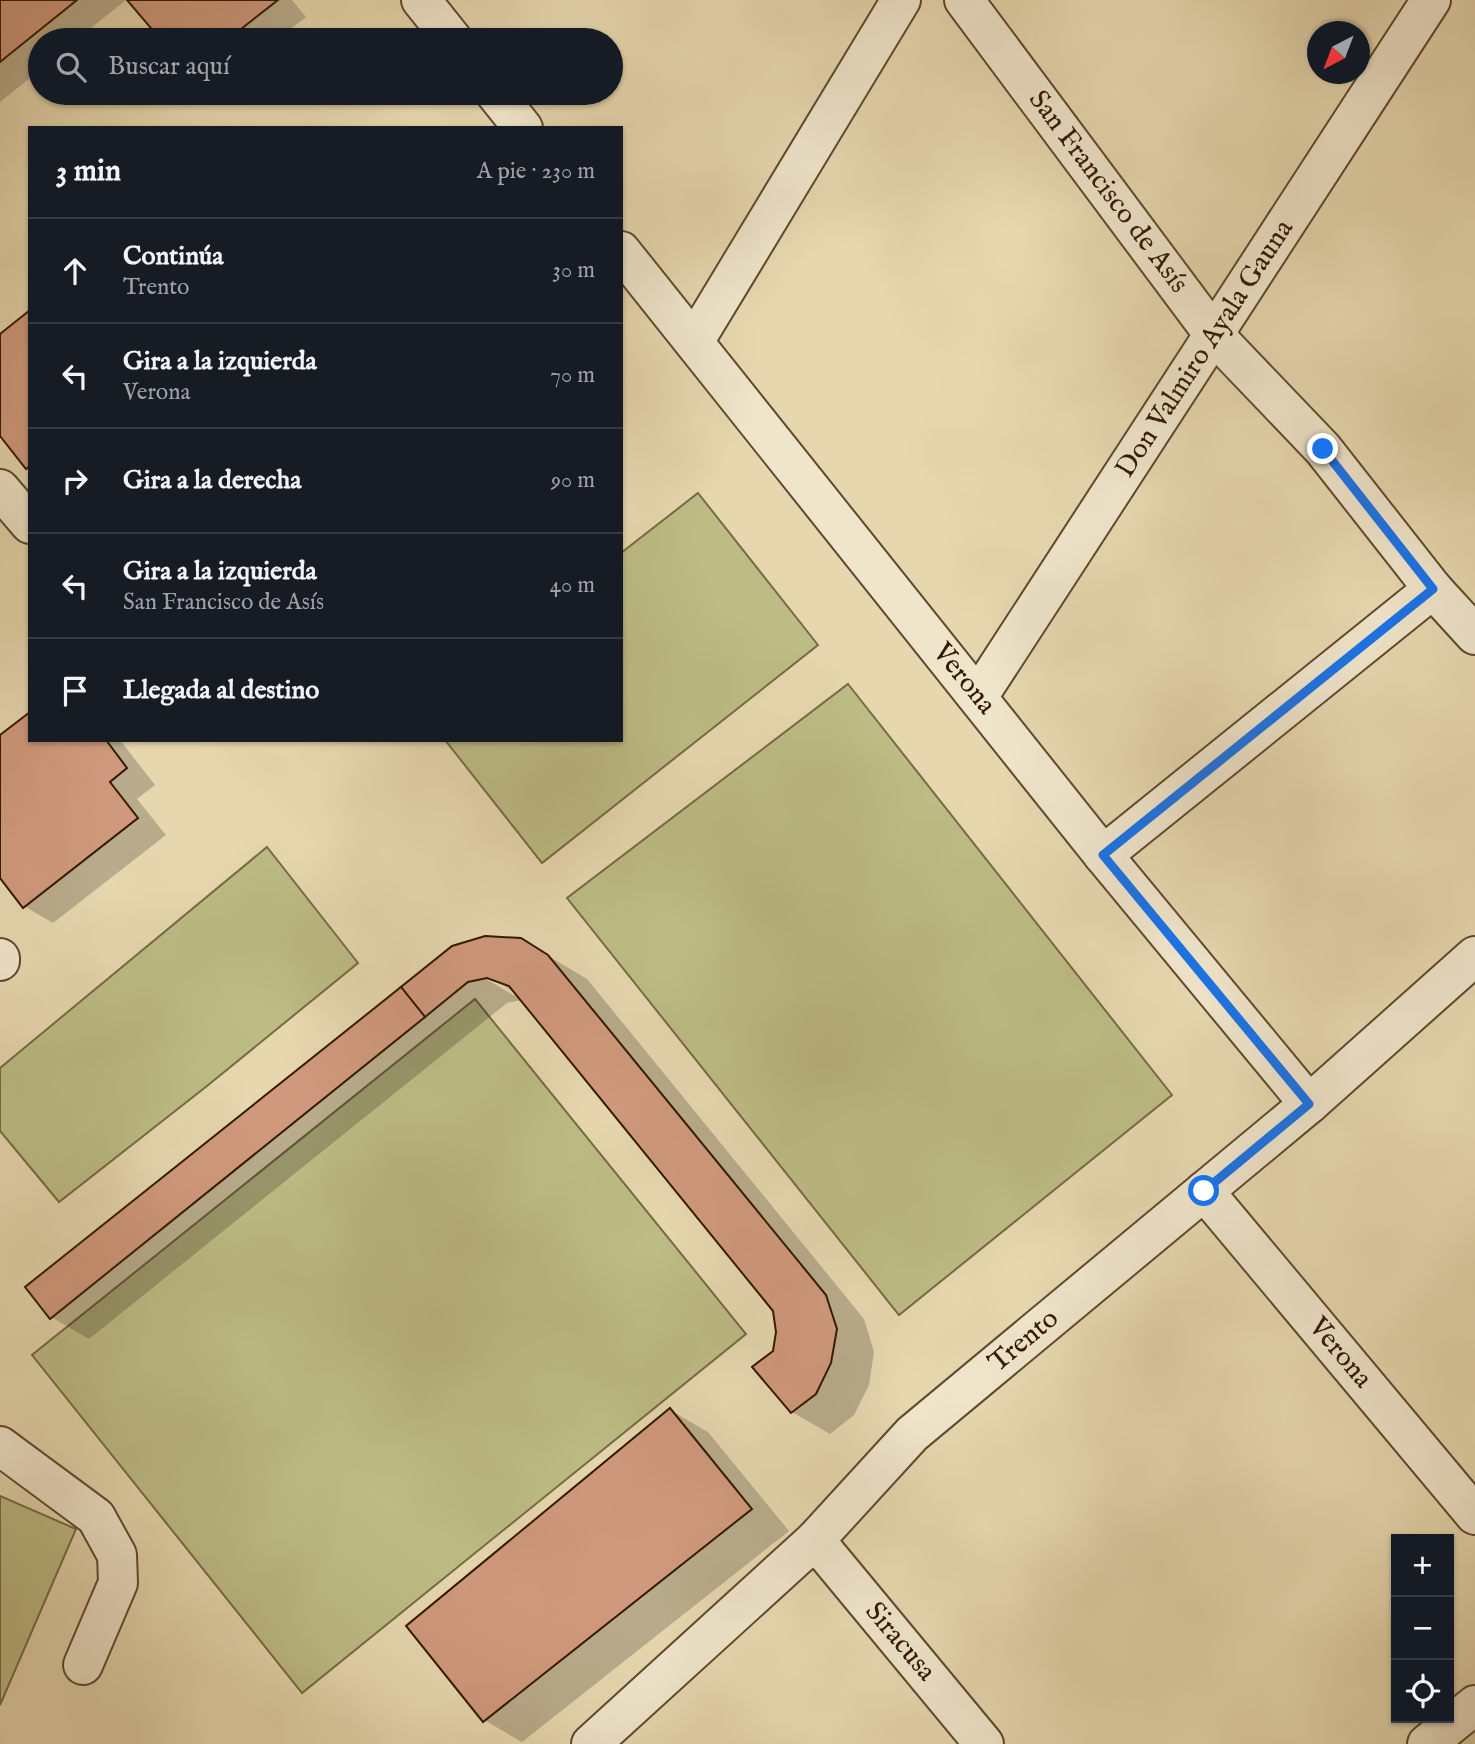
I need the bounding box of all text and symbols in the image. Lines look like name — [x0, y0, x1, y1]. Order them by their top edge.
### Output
north arrow — [1307, 21, 1370, 84]
search box — [28, 28, 623, 105]
icon: search — [52, 48, 90, 86]
text: Buscar aquí — [108, 50, 230, 83]
street label: San Francisco de Asís — [1020, 84, 1196, 300]
text: 3 min — [56, 153, 121, 191]
text: A pie · 230 m — [477, 157, 595, 186]
street label: Don Valmiro Ayala Gauna — [1108, 212, 1302, 485]
text: Continúa — [123, 240, 224, 273]
icon: ahead — [56, 252, 94, 290]
text: 30 m — [552, 256, 595, 285]
text: Trento — [123, 273, 189, 302]
text: Gira a la izquierda — [123, 345, 317, 378]
icon: left — [56, 357, 94, 395]
text: 70 m — [550, 361, 595, 390]
text: Verona — [123, 378, 190, 407]
route end — [1307, 433, 1338, 464]
icon: right — [56, 462, 94, 500]
text: Gira a la derecha — [123, 464, 302, 497]
text: 90 m — [551, 466, 595, 495]
text: Gira a la izquierda — [123, 555, 317, 588]
icon: left — [56, 567, 94, 605]
text: 40 m — [550, 571, 595, 600]
text: San Francisco de Asís — [123, 588, 324, 617]
street label: Verona — [924, 635, 1004, 723]
icon: arrive — [56, 672, 94, 710]
text: Llegada al destino — [123, 674, 319, 707]
route start — [1188, 1175, 1219, 1206]
street label: Trento — [982, 1302, 1066, 1380]
street label: Verona — [1300, 1310, 1380, 1396]
map controls — [1391, 1534, 1454, 1723]
button: + — [1391, 1534, 1454, 1597]
street label: Siracusa — [857, 1595, 944, 1689]
button: − — [1391, 1597, 1454, 1660]
button: locate — [1391, 1660, 1454, 1723]

